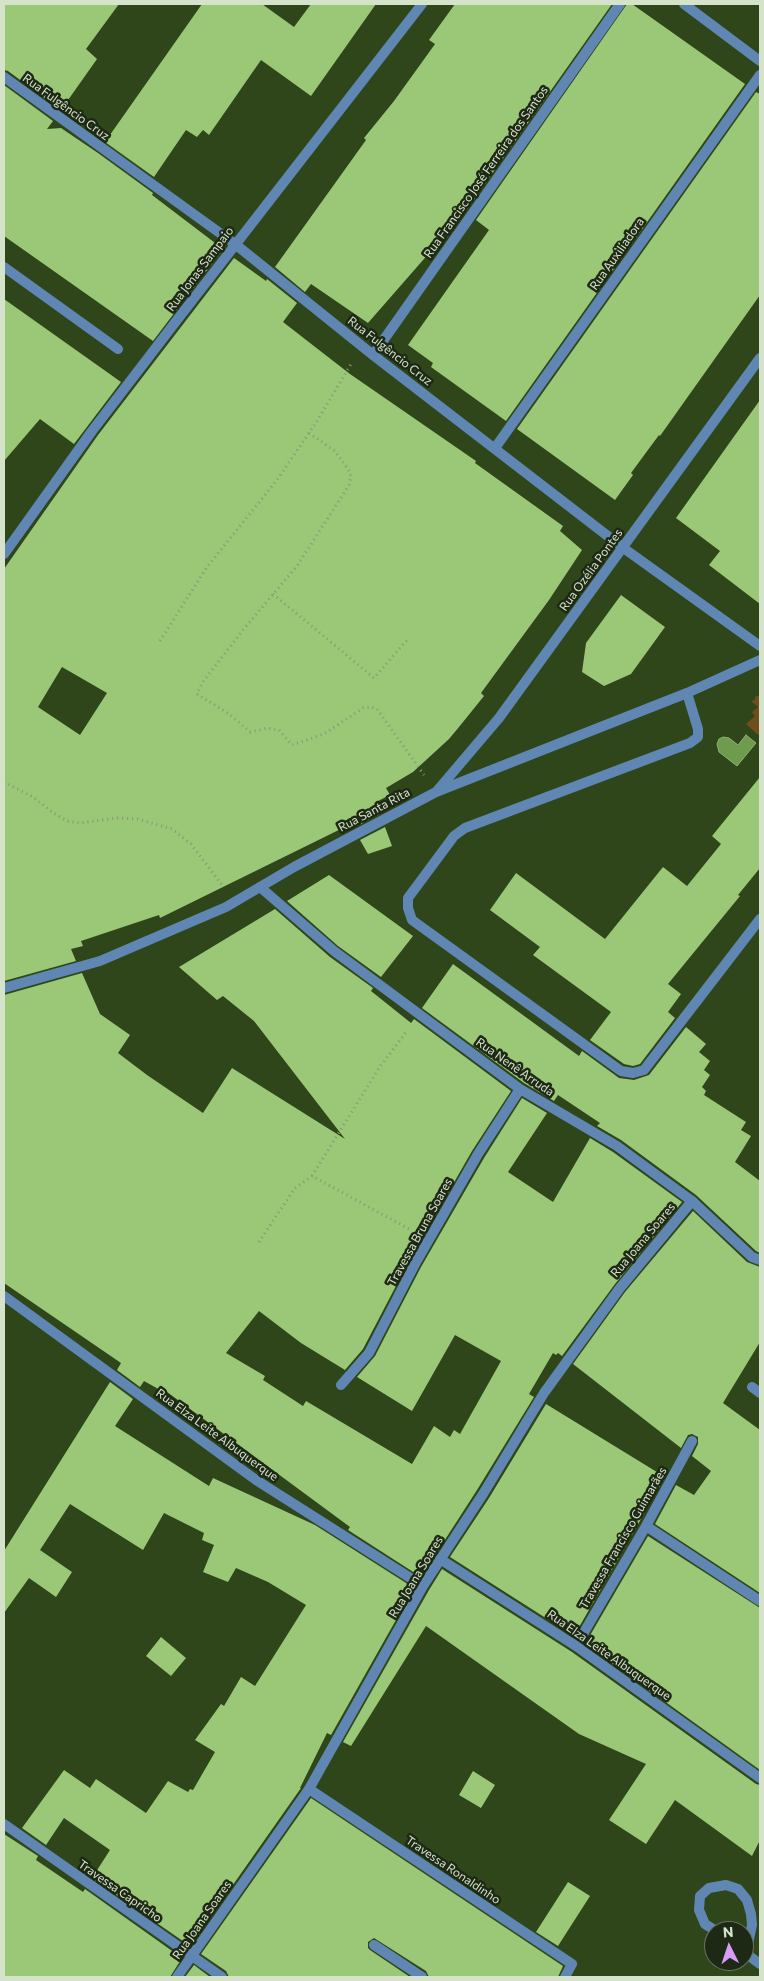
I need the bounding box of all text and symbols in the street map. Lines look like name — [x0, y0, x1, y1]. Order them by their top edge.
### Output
street label: Rua Fulgêncio Cruz — [20, 71, 112, 143]
street label: Rua Francisco José Ferreira dos Santos — [421, 83, 551, 261]
street label: Rua Auxiliadora — [587, 215, 647, 293]
street label: Rua Jonas Sampaio — [163, 224, 237, 314]
street label: Rua Fulgêncio Cruz — [345, 313, 435, 389]
street label: Rua Ozélia Pontes — [556, 526, 626, 614]
street label: Rua Santa Rita — [336, 785, 412, 835]
street label: Rua Nenê Arruda — [473, 1035, 557, 1099]
street label: Travessa Bruna Soares — [384, 1176, 456, 1288]
street label: Rua Joana Soares — [608, 1200, 678, 1280]
street label: Rua Elza Leite Albuquerque — [153, 1386, 281, 1484]
street label: Travessa Francisco Guimarães — [576, 1464, 670, 1612]
street label: Rua Joana Soares — [386, 1534, 446, 1620]
street label: Rua Elza Leite Albuquerque — [544, 1607, 674, 1703]
street label: Travessa Ronaldinho — [403, 1833, 503, 1907]
street label: Travessa Capricho — [75, 1857, 165, 1925]
street label: Rua Joana Soares — [170, 1878, 234, 1962]
north arrow — [704, 1921, 754, 1971]
text: N — [722, 1923, 734, 1940]

